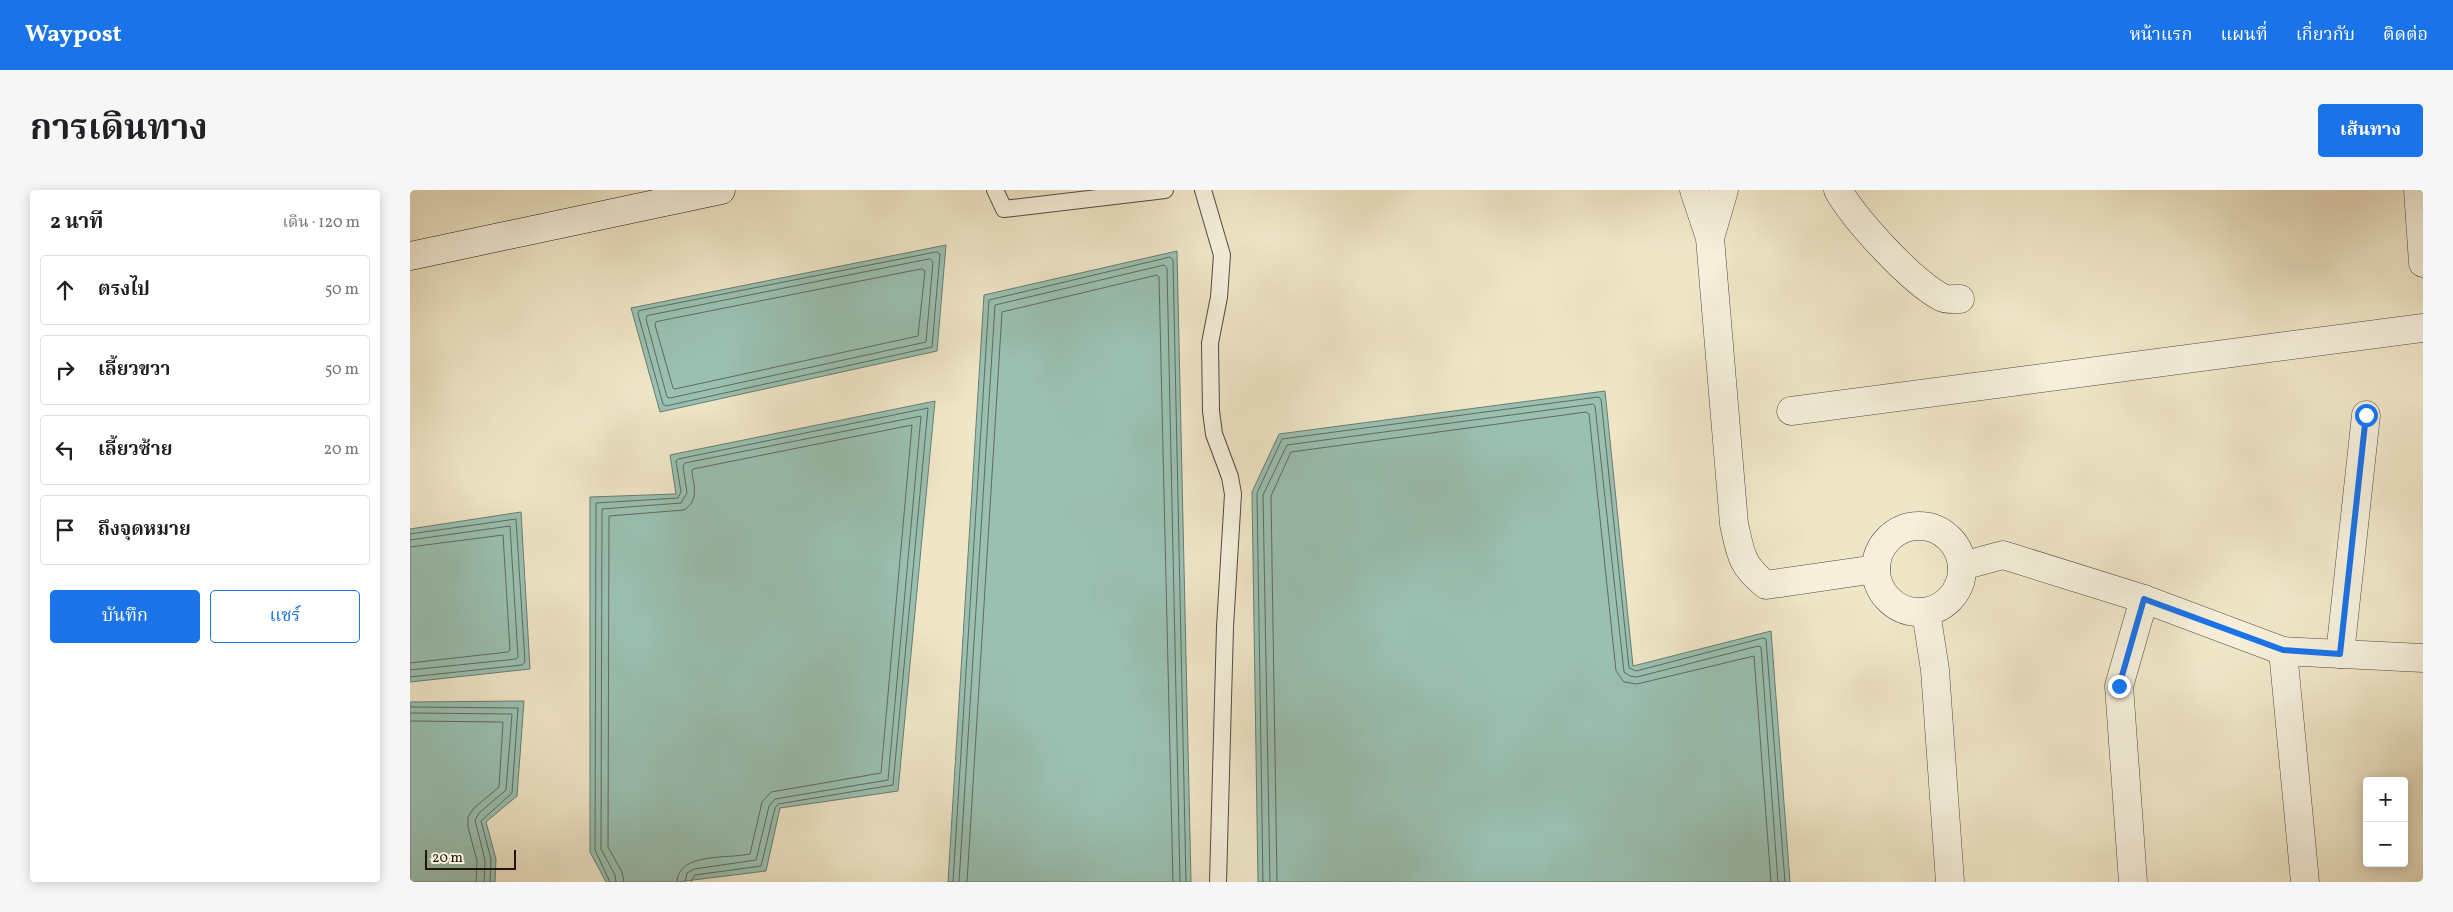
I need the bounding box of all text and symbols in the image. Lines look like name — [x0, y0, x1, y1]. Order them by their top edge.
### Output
text: Waypost — [25, 18, 122, 52]
text: หน้าแรก — [2129, 23, 2192, 48]
text: แผนที่ — [2220, 23, 2268, 48]
text: เกี่ยวกับ — [2296, 23, 2355, 48]
text: ติดต่อ — [2383, 23, 2428, 48]
button: เส้นทาง — [2318, 104, 2423, 157]
text: การเดินทาง — [30, 106, 208, 154]
text: 2 นาที — [50, 208, 104, 237]
text: เดิน · 120 m — [283, 212, 360, 234]
icon: ahead — [51, 276, 79, 304]
text: ตรงไป — [98, 277, 150, 303]
text: 50 m — [325, 279, 359, 301]
icon: right — [51, 356, 79, 384]
text: เลี้ยวขวา — [98, 357, 170, 383]
text: 50 m — [325, 359, 359, 381]
route start — [2355, 404, 2378, 427]
icon: left — [51, 436, 79, 464]
text: เลี้ยวซ้าย — [98, 437, 172, 463]
text: 20 m — [324, 439, 359, 461]
icon: arrive — [51, 516, 79, 544]
text: ถึงจุดหมาย — [98, 517, 191, 543]
button: บันทึก — [50, 590, 200, 643]
button: แชร์ — [210, 590, 360, 643]
route end — [2108, 675, 2131, 698]
map controls — [2363, 777, 2408, 867]
button: + — [2363, 777, 2408, 822]
button: − — [2363, 822, 2408, 867]
scale bar — [425, 847, 516, 870]
text: 20 m — [432, 849, 463, 868]

